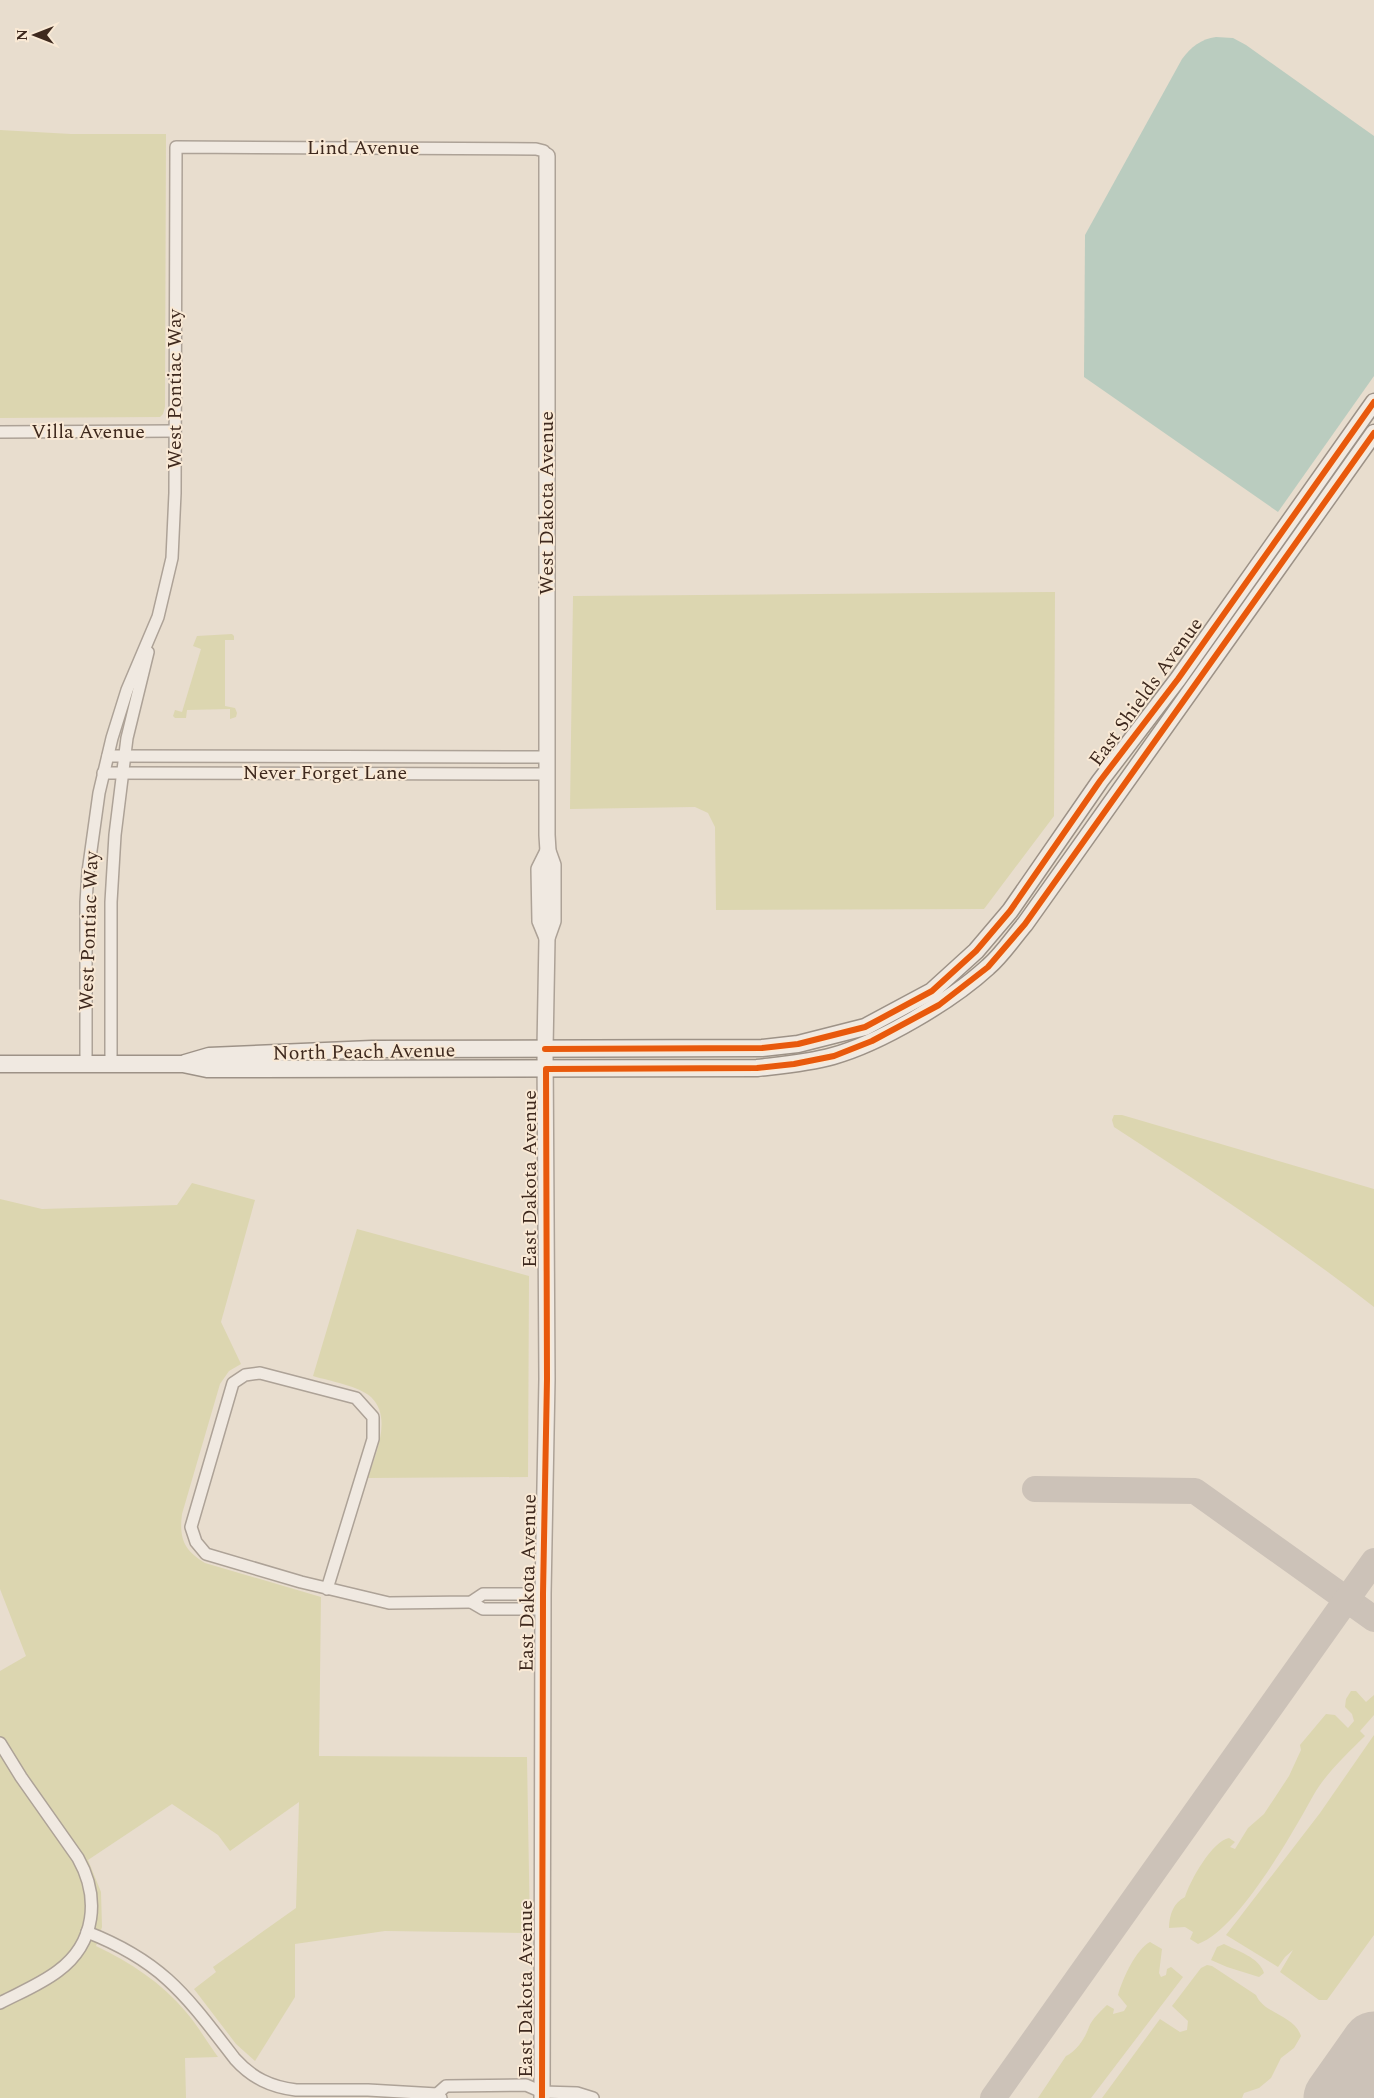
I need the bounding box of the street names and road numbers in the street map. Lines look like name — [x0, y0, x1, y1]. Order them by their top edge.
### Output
street label: Lind Avenue — [307, 133, 419, 163]
street label: West Pontiac Way — [160, 307, 190, 469]
street label: West Dakota Avenue — [532, 411, 562, 595]
street label: Villa Avenue — [31, 417, 145, 447]
street label: East Shields Avenue — [1082, 611, 1210, 773]
street label: Never Forget Lane — [243, 758, 407, 788]
street label: West Pontiac Way — [71, 849, 107, 1012]
street label: North Peach Avenue — [272, 1035, 456, 1069]
street label: East Dakota Avenue — [515, 1090, 545, 1268]
street label: East Dakota Avenue — [511, 1494, 545, 1672]
street label: East Dakota Avenue — [511, 1900, 541, 2078]

